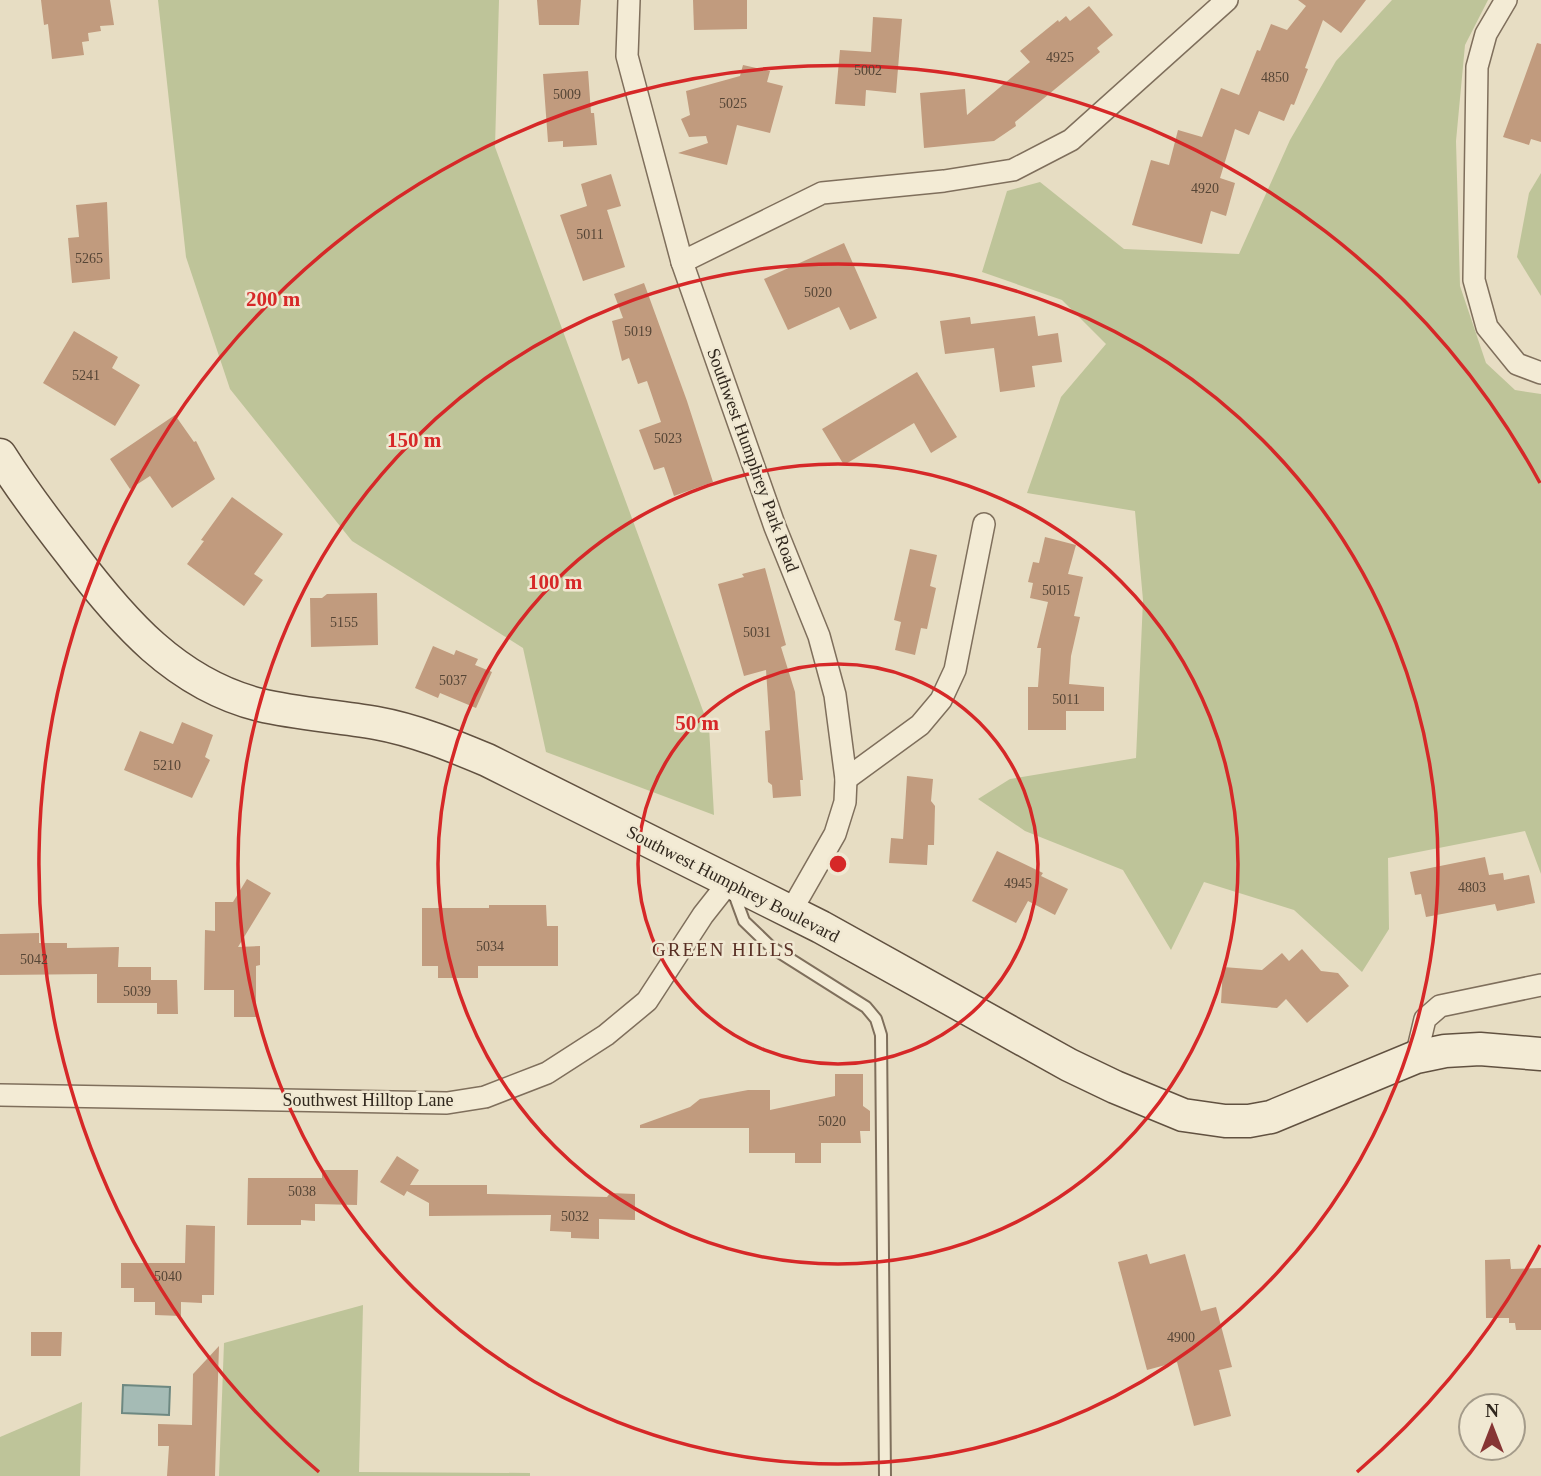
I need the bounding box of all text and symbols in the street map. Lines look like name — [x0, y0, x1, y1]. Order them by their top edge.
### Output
house number: 4925 — [1046, 50, 1074, 65]
house number: 5002 — [854, 63, 882, 78]
house number: 4850 — [1261, 70, 1289, 85]
house number: 5009 — [553, 87, 581, 102]
house number: 5025 — [719, 96, 747, 111]
house number: 4920 — [1191, 181, 1219, 196]
house number: 5011 — [576, 227, 604, 242]
house number: 5265 — [75, 251, 103, 266]
house number: 5020 — [804, 285, 832, 300]
text: 200 m — [246, 287, 301, 311]
house number: 5019 — [624, 324, 652, 339]
street label: Southwest Humphrey Park Road — [703, 345, 803, 575]
house number: 5241 — [72, 368, 100, 383]
text: 150 m — [387, 428, 442, 452]
house number: 5023 — [654, 431, 682, 446]
text: 100 m — [528, 570, 583, 594]
house number: 5015 — [1042, 583, 1070, 598]
house number: 5155 — [330, 615, 358, 630]
house number: 5031 — [743, 625, 771, 640]
house number: 5037 — [439, 673, 467, 688]
house number: 5011 — [1052, 692, 1080, 707]
text: 50 m — [675, 711, 719, 735]
house number: 5210 — [153, 758, 181, 773]
street label: Southwest Humphrey Boulevard — [623, 822, 843, 946]
centre of rings — [826, 852, 850, 876]
house number: 4945 — [1004, 876, 1032, 891]
house number: 4803 — [1458, 880, 1486, 895]
house number: 5034 — [476, 939, 504, 954]
district label: GREEN HILLS — [652, 939, 796, 960]
house number: 5042 — [20, 952, 48, 967]
house number: 5039 — [123, 984, 151, 999]
street label: Southwest Hilltop Lane — [283, 1090, 454, 1110]
house number: 5020 — [818, 1114, 846, 1129]
house number: 5038 — [288, 1184, 316, 1199]
house number: 5032 — [561, 1209, 589, 1224]
house number: 5040 — [154, 1269, 182, 1284]
house number: 4900 — [1167, 1330, 1195, 1345]
north arrow — [1457, 1392, 1527, 1462]
text: N — [1485, 1400, 1499, 1421]

